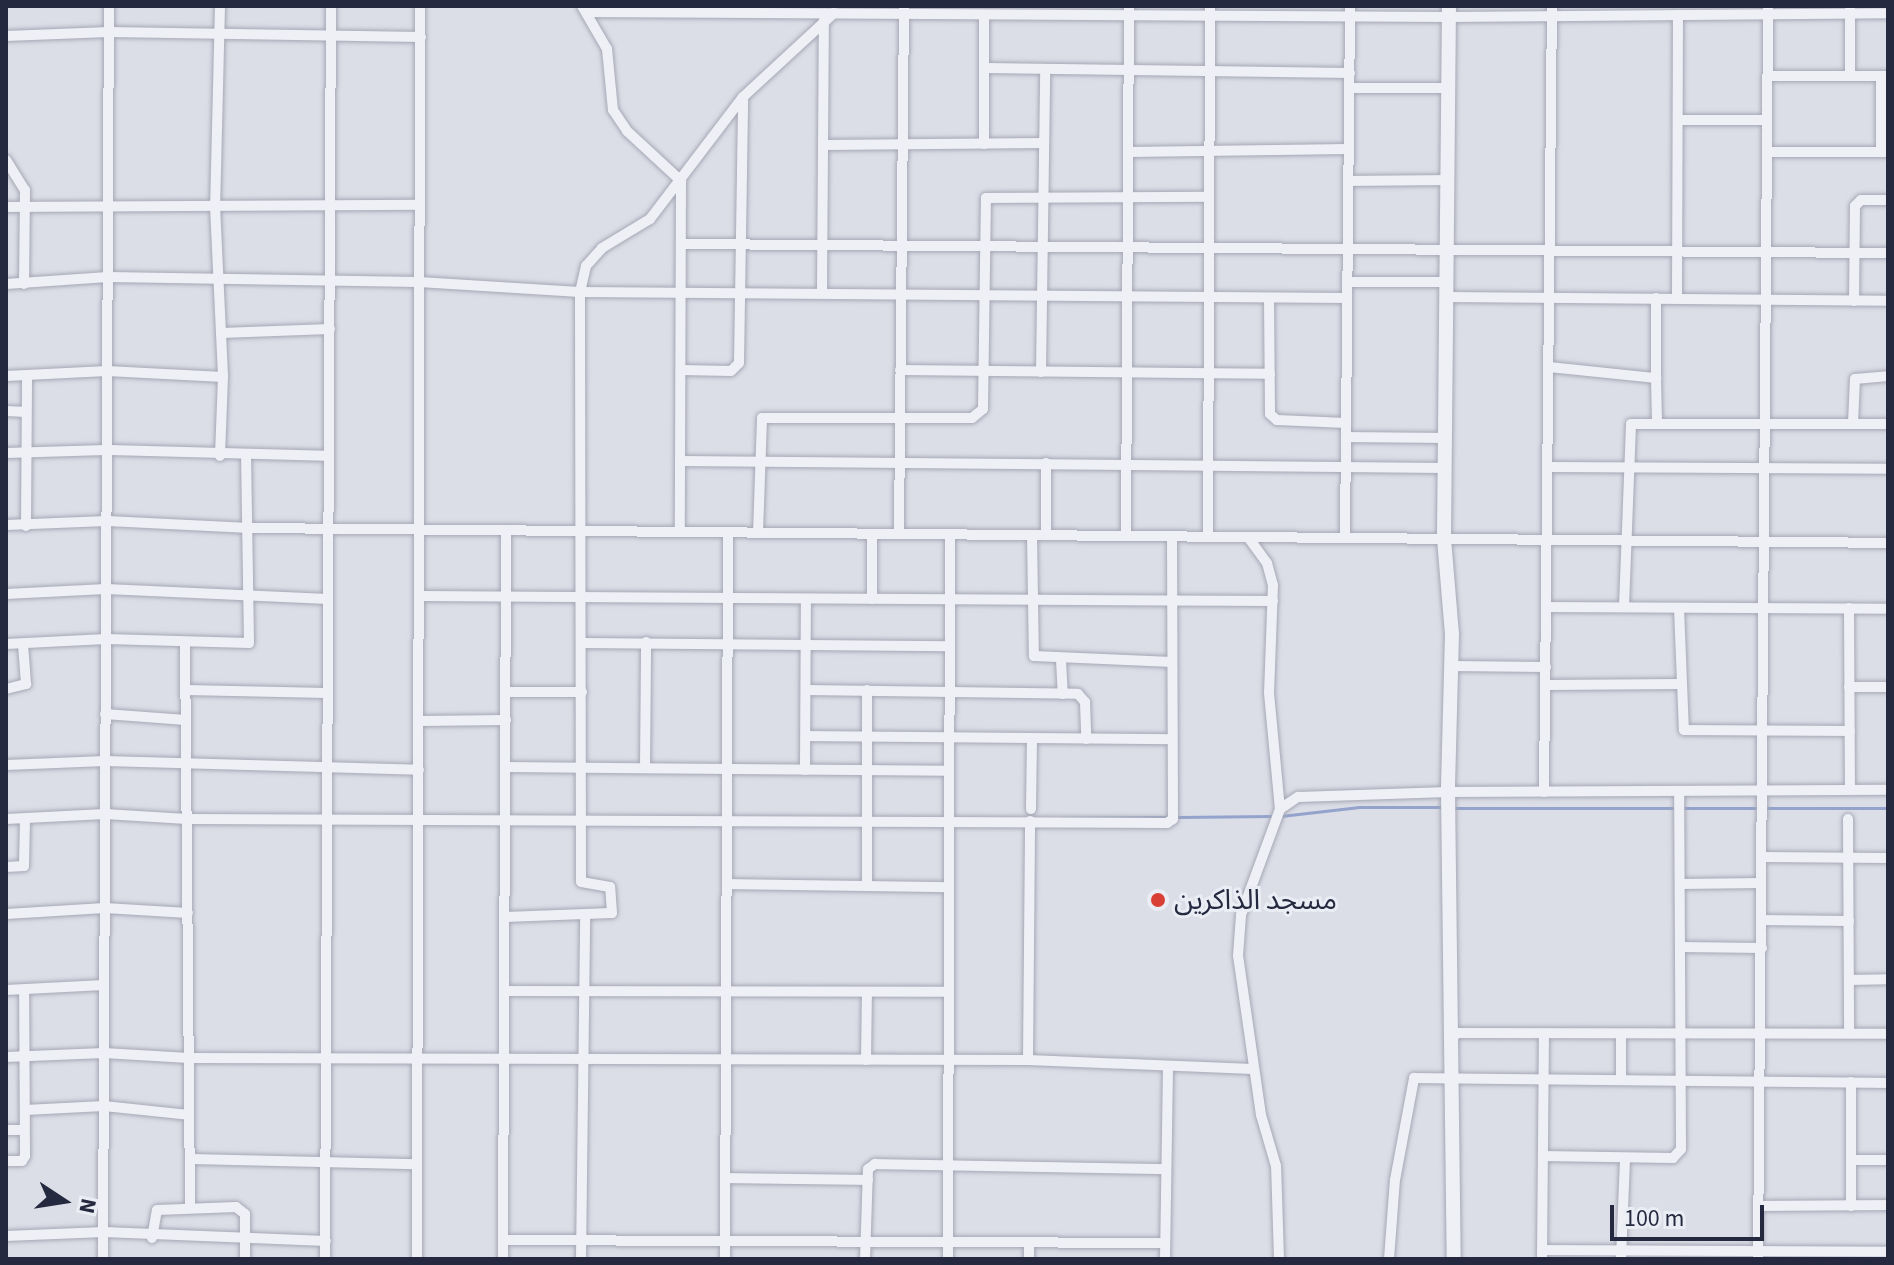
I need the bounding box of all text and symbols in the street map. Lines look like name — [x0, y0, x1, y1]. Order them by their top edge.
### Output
place label: مسجد الذاكرين — [1174, 883, 1337, 917]
marker: مسجد الذاكرين — [1149, 891, 1167, 909]
north arrow — [24, 1161, 104, 1241]
scale bar — [1614, 1189, 1768, 1239]
text: N — [70, 1195, 105, 1216]
text: 100 m — [1624, 1201, 1684, 1236]

